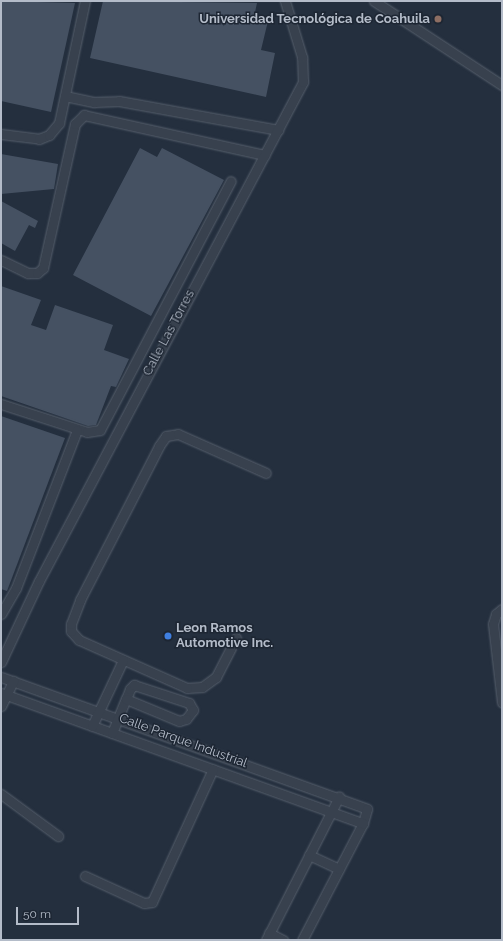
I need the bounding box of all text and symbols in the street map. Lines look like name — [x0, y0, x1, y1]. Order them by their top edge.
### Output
place label: Universidad Tecnológica de Coahuila — [199, 11, 430, 27]
marker: Universidad Tecnológica de Coahuila — [433, 14, 443, 24]
street label: Calle Las Torres — [140, 287, 198, 379]
place label: Leon Ramos Automotive Inc. — [176, 621, 273, 652]
marker: Leon Ramos Automotive Inc. — [163, 631, 173, 641]
street label: Calle Parque Industrial — [117, 711, 249, 771]
scale bar — [18, 899, 81, 925]
text: 50 m — [23, 907, 51, 921]

